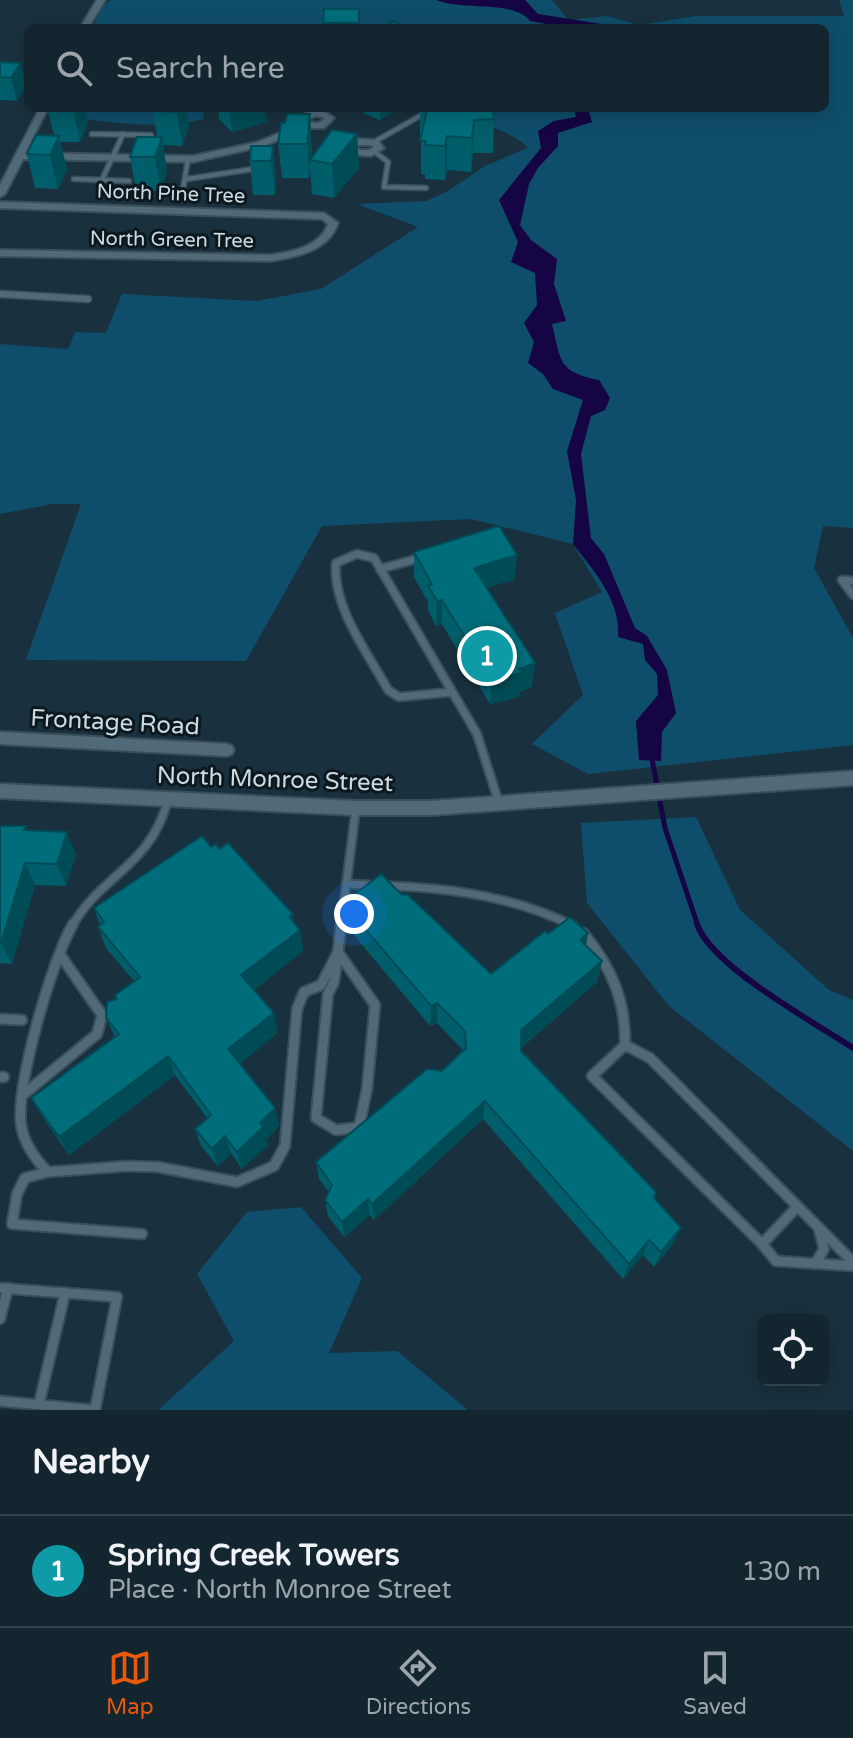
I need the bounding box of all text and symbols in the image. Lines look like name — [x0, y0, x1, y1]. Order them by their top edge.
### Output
search box — [24, 24, 829, 112]
icon: search — [52, 46, 96, 90]
text: Search here — [116, 50, 285, 87]
street label: North Pine Tree — [96, 179, 246, 209]
street label: North Green Tree — [90, 227, 254, 253]
pin: 1 — [461, 626, 513, 686]
street label: Frontage Road — [30, 704, 200, 741]
street label: North Monroe Street — [156, 761, 394, 798]
your location — [334, 894, 374, 934]
map controls — [757, 1314, 829, 1386]
button: locate — [757, 1314, 829, 1386]
text: Nearby — [32, 1442, 150, 1483]
text: Spring Creek Towers — [108, 1537, 400, 1574]
text: 1 — [50, 1556, 66, 1587]
text: 130 m — [741, 1556, 821, 1587]
text: Place · North Monroe Street — [108, 1574, 452, 1605]
tab: Map — [106, 1646, 154, 1720]
tab: Directions — [366, 1646, 471, 1720]
tab: Saved — [683, 1646, 747, 1720]

